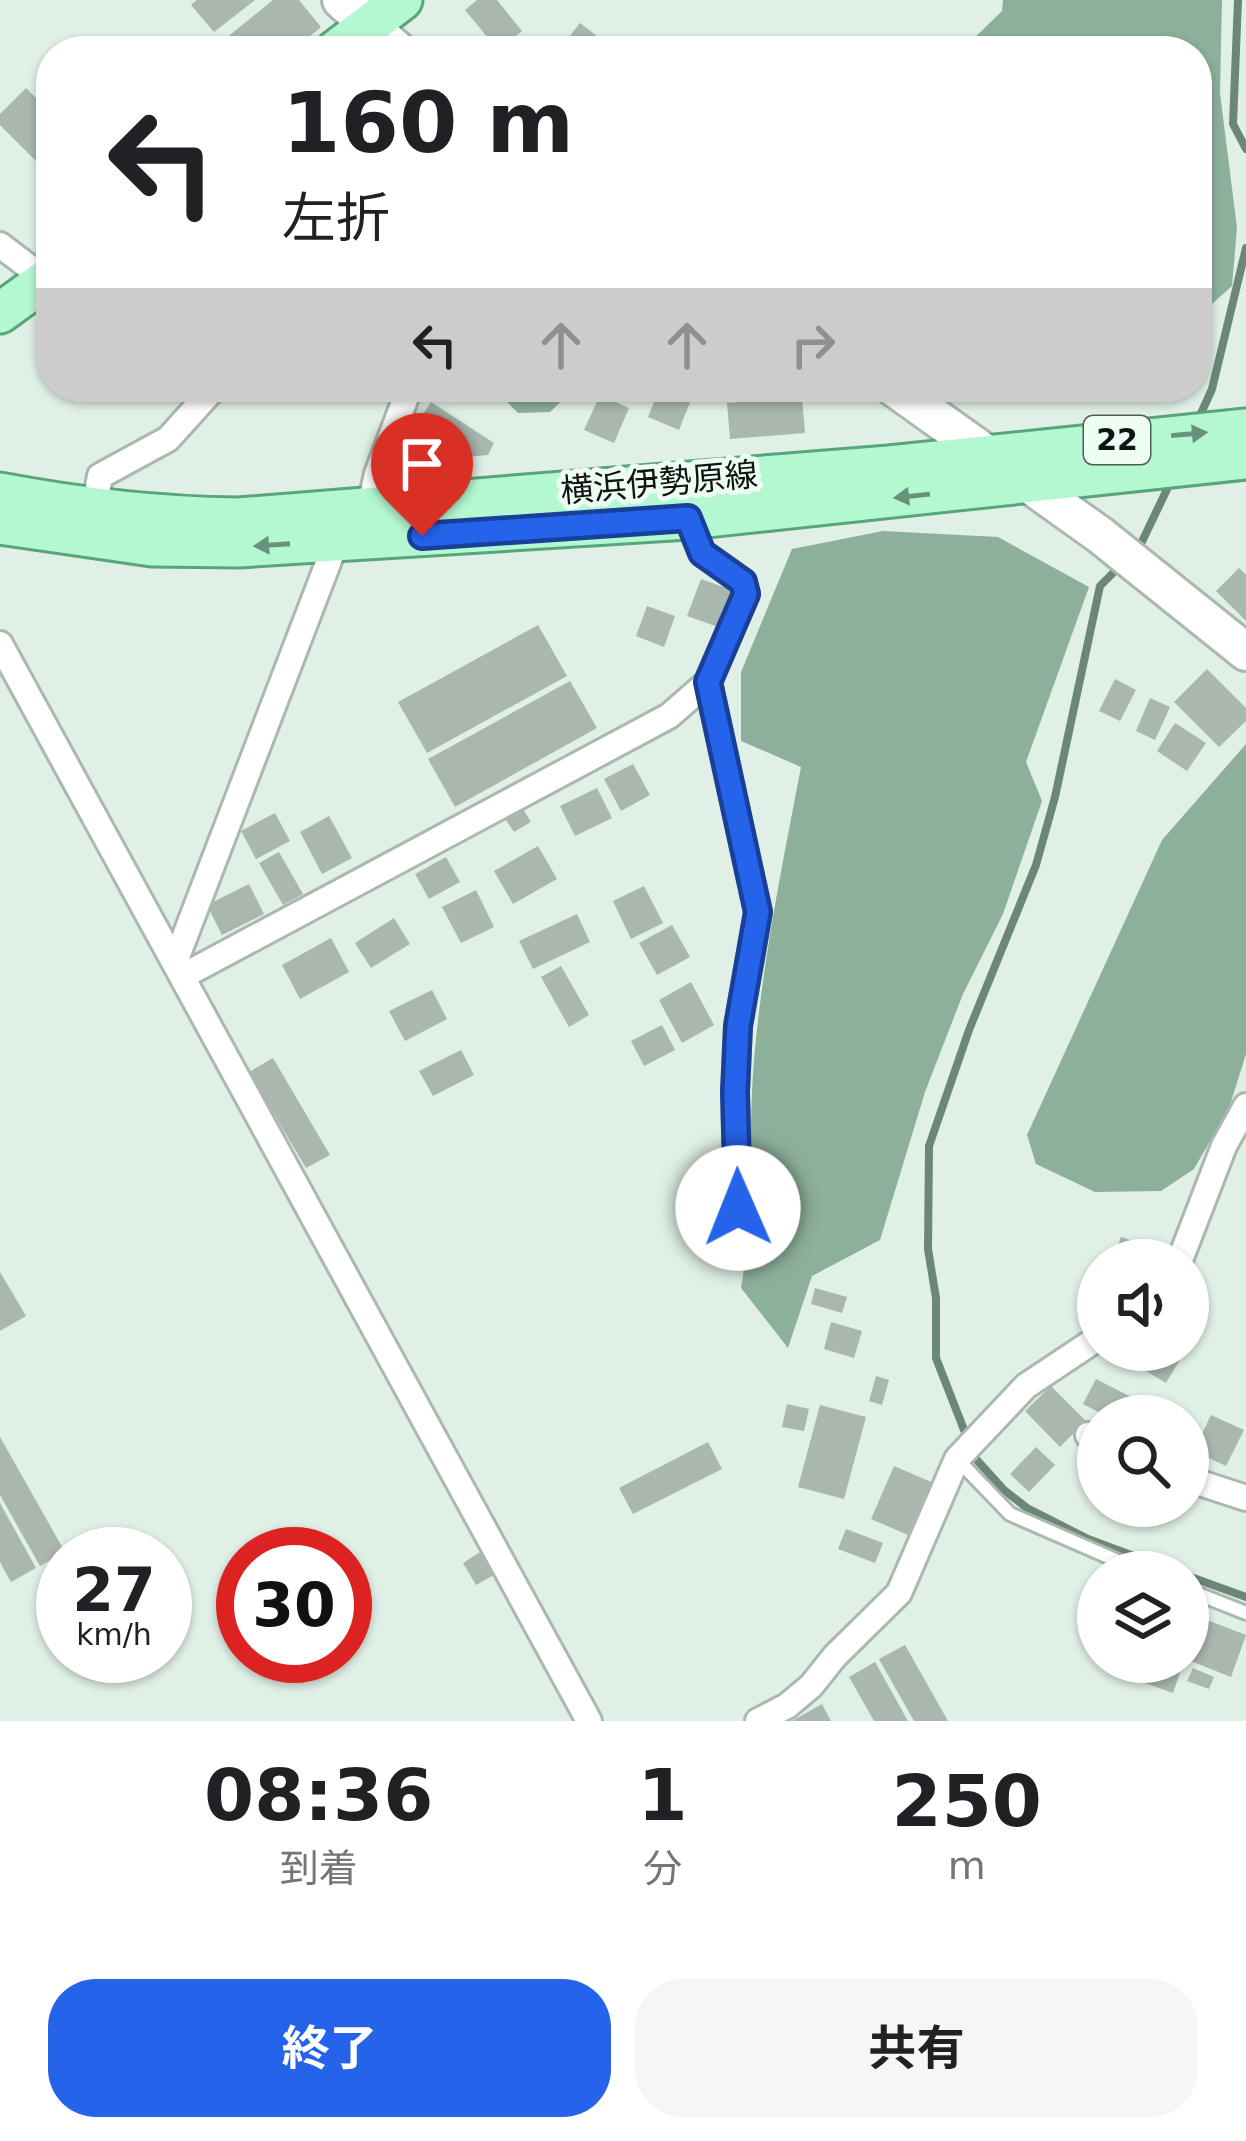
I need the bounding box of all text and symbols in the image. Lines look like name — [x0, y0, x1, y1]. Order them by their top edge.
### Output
text: 160 m — [282, 74, 574, 172]
icon: left — [84, 84, 240, 240]
text: 左折 — [282, 187, 390, 250]
icon: left — [402, 312, 468, 378]
icon: ahead — [528, 312, 594, 378]
icon: ahead — [654, 312, 720, 378]
icon: right — [780, 312, 846, 378]
pin — [371, 413, 473, 536]
road number: 22 — [1084, 416, 1150, 464]
one-way arrow — [1171, 424, 1208, 443]
icon: arrive — [389, 431, 455, 497]
street label: 横浜伊勢原線 — [559, 454, 759, 511]
one-way arrow — [893, 487, 930, 506]
one-way arrow — [252, 536, 290, 555]
position arrow — [675, 1145, 801, 1271]
map controls — [1077, 1239, 1209, 1683]
button: sound — [1077, 1239, 1209, 1371]
button: search — [1077, 1395, 1209, 1527]
speed limit sign: 30 — [216, 1527, 372, 1683]
button: layers — [1077, 1551, 1209, 1683]
text: 27 — [72, 1555, 156, 1625]
text: km/h — [76, 1617, 152, 1652]
text: 08:36 — [204, 1753, 433, 1837]
text: 1 — [637, 1753, 687, 1837]
text: 250 — [892, 1759, 1042, 1843]
text: m — [948, 1843, 986, 1888]
text: 到着 — [280, 1846, 358, 1891]
text: 分 — [643, 1846, 682, 1891]
button: 終了 — [48, 1979, 611, 2117]
button: 共有 — [635, 1979, 1198, 2117]

